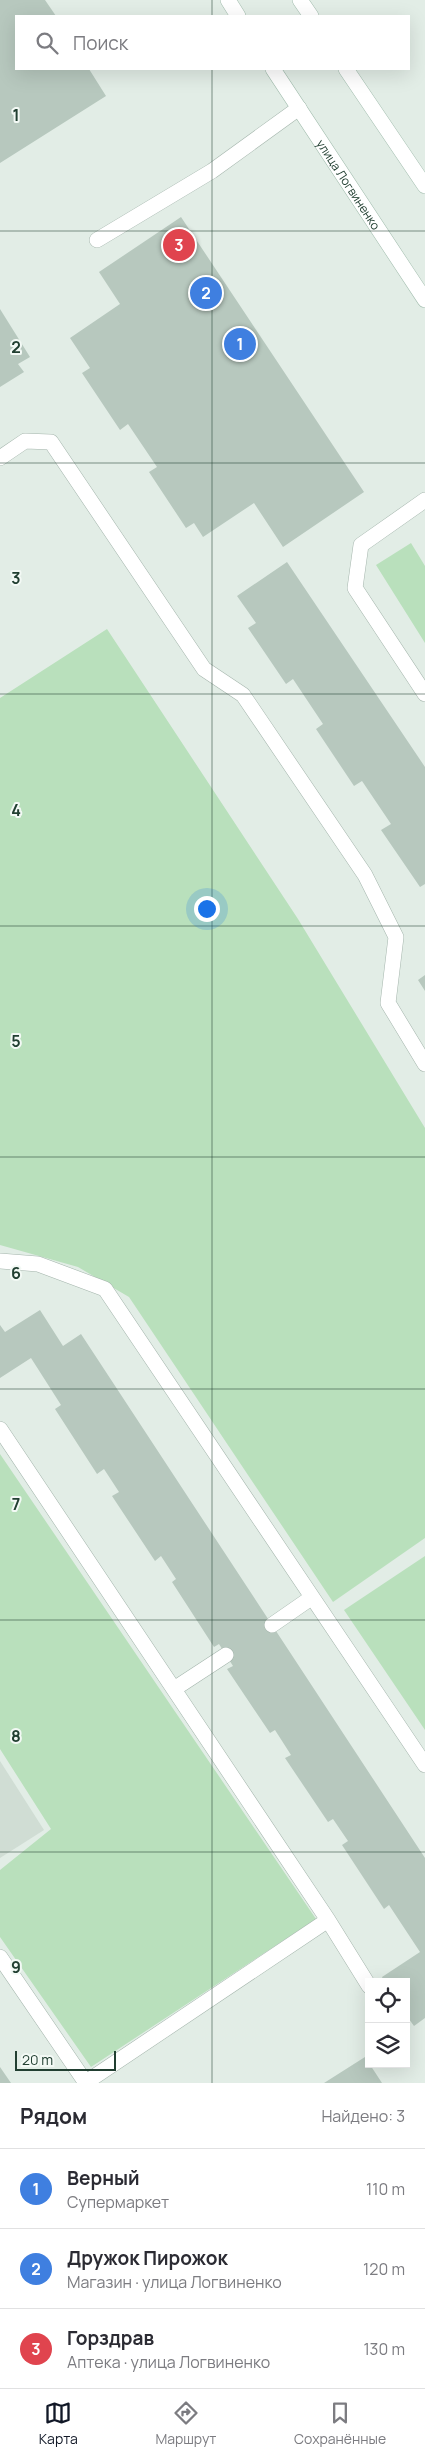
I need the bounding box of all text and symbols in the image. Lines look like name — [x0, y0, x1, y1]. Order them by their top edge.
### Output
search box — [15, 15, 410, 70]
icon: search — [33, 29, 61, 57]
text: Поиск — [73, 30, 128, 56]
text: 1 — [12, 104, 20, 126]
street label: улица Логвиненко — [313, 136, 385, 233]
pin: 3 — [163, 226, 195, 264]
pin: 2 — [190, 274, 222, 312]
pin: 1 — [224, 325, 256, 363]
text: 2 — [11, 336, 21, 358]
text: 3 — [11, 567, 21, 589]
text: 4 — [11, 799, 21, 821]
your location — [194, 896, 220, 922]
text: 5 — [11, 1030, 21, 1052]
text: 6 — [11, 1262, 21, 1284]
text: 7 — [12, 1493, 20, 1515]
text: 8 — [11, 1725, 21, 1747]
text: 9 — [11, 1956, 21, 1978]
map controls — [365, 1978, 410, 2068]
button: locate — [365, 1978, 410, 2023]
button: layers — [365, 2023, 410, 2068]
scale bar — [15, 2048, 116, 2071]
text: 20 m — [22, 2050, 53, 2069]
text: Рядом — [20, 2102, 87, 2130]
text: Найдено: 3 — [321, 2105, 405, 2127]
text: Верный — [67, 2165, 140, 2191]
text: 1 — [32, 2178, 40, 2200]
text: 110 m — [366, 2178, 405, 2200]
text: Супермаркет — [67, 2191, 169, 2213]
text: Дружок Пирожок — [67, 2245, 228, 2271]
text: 2 — [31, 2258, 41, 2280]
text: 120 m — [363, 2258, 405, 2280]
text: Магазин · улица Логвиненко — [67, 2271, 282, 2293]
text: Горздрав — [67, 2325, 154, 2351]
text: 3 — [31, 2338, 41, 2360]
text: 130 m — [363, 2338, 405, 2360]
text: Аптека · улица Логвиненко — [67, 2351, 270, 2373]
tab: Карта — [39, 2399, 78, 2448]
tab: Маршрут — [155, 2399, 216, 2448]
tab: Сохранённые — [294, 2399, 386, 2448]

